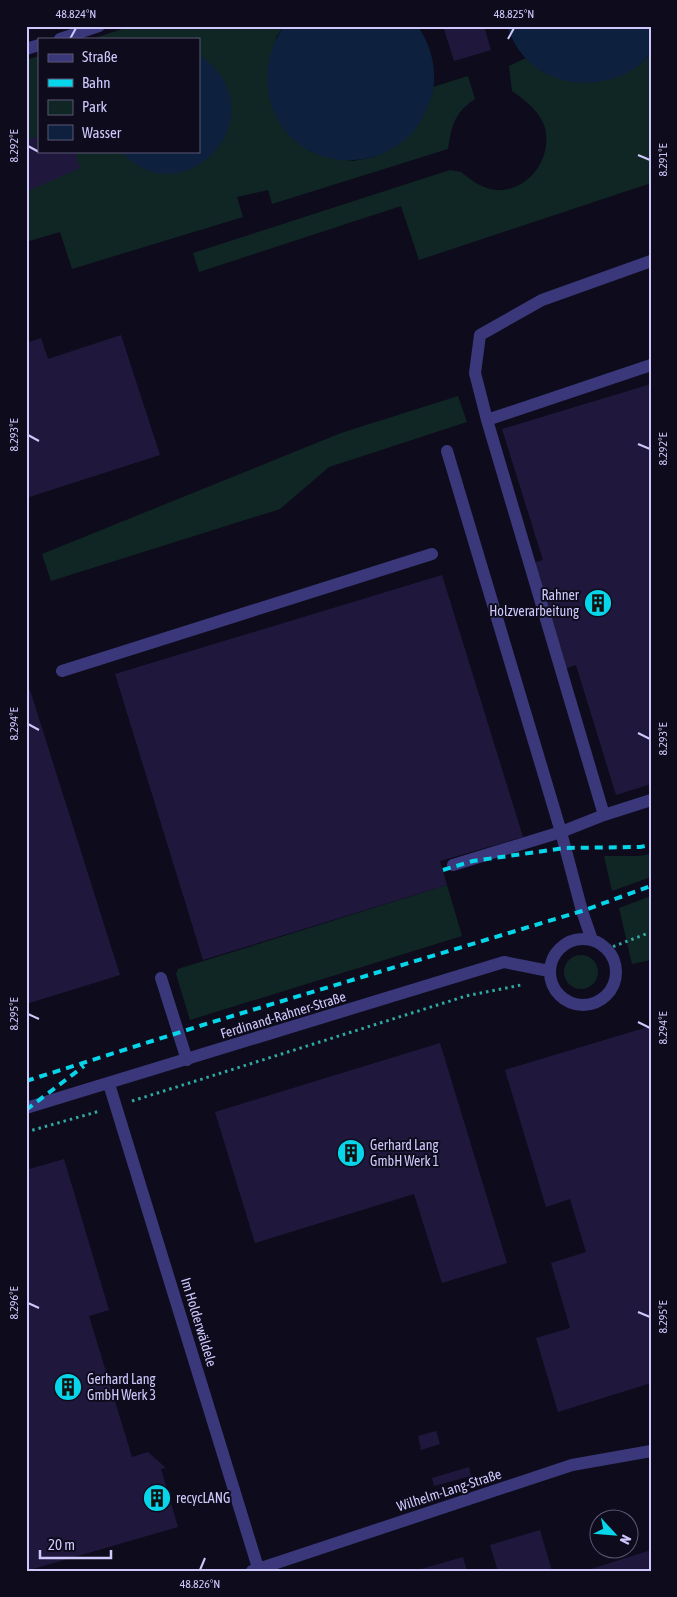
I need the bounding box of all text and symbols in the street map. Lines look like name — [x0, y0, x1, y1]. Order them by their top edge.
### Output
text: 48.824°N — [56, 7, 96, 21]
text: 48.825°N — [494, 7, 534, 21]
legend — [38, 38, 200, 152]
text: Straße — [82, 48, 118, 65]
text: Bahn — [82, 74, 111, 91]
text: Park — [82, 98, 107, 115]
text: Wasser — [82, 124, 122, 141]
text: 8.292°E — [7, 129, 21, 163]
text: 8.291°E — [656, 143, 670, 177]
text: 8.293°E — [7, 418, 21, 452]
text: 8.292°E — [656, 432, 670, 466]
place label: Rahner Holzverarbeitung — [489, 587, 580, 619]
building icon: Rahner Holzverarbeitung — [583, 588, 613, 618]
text: 8.294°E — [7, 707, 21, 741]
text: 8.293°E — [656, 722, 670, 756]
street label: Ferdinand-Rahner-Straße — [218, 988, 348, 1042]
text: 8.295°E — [7, 997, 21, 1031]
text: 8.294°E — [656, 1011, 670, 1045]
place label: Gerhard Lang GmbH Werk 1 — [370, 1137, 439, 1169]
building icon: Gerhard Lang GmbH Werk 1 — [336, 1138, 366, 1168]
street label: Im Holderwäldele — [178, 1276, 220, 1368]
text: 8.296°E — [7, 1286, 21, 1320]
text: 8.295°E — [656, 1300, 670, 1334]
place label: Gerhard Lang GmbH Werk 3 — [87, 1371, 156, 1403]
building icon: Gerhard Lang GmbH Werk 3 — [53, 1372, 83, 1402]
street label: Wilhelm-Lang-Straße — [395, 1466, 503, 1514]
building icon: recycLANG — [142, 1483, 172, 1513]
place label: recycLANG — [176, 1490, 230, 1506]
north arrow — [590, 1510, 640, 1560]
scale bar — [40, 1527, 111, 1559]
text: N — [617, 1532, 635, 1547]
text: 20 m — [48, 1536, 75, 1553]
text: 48.826°N — [180, 1577, 220, 1591]

